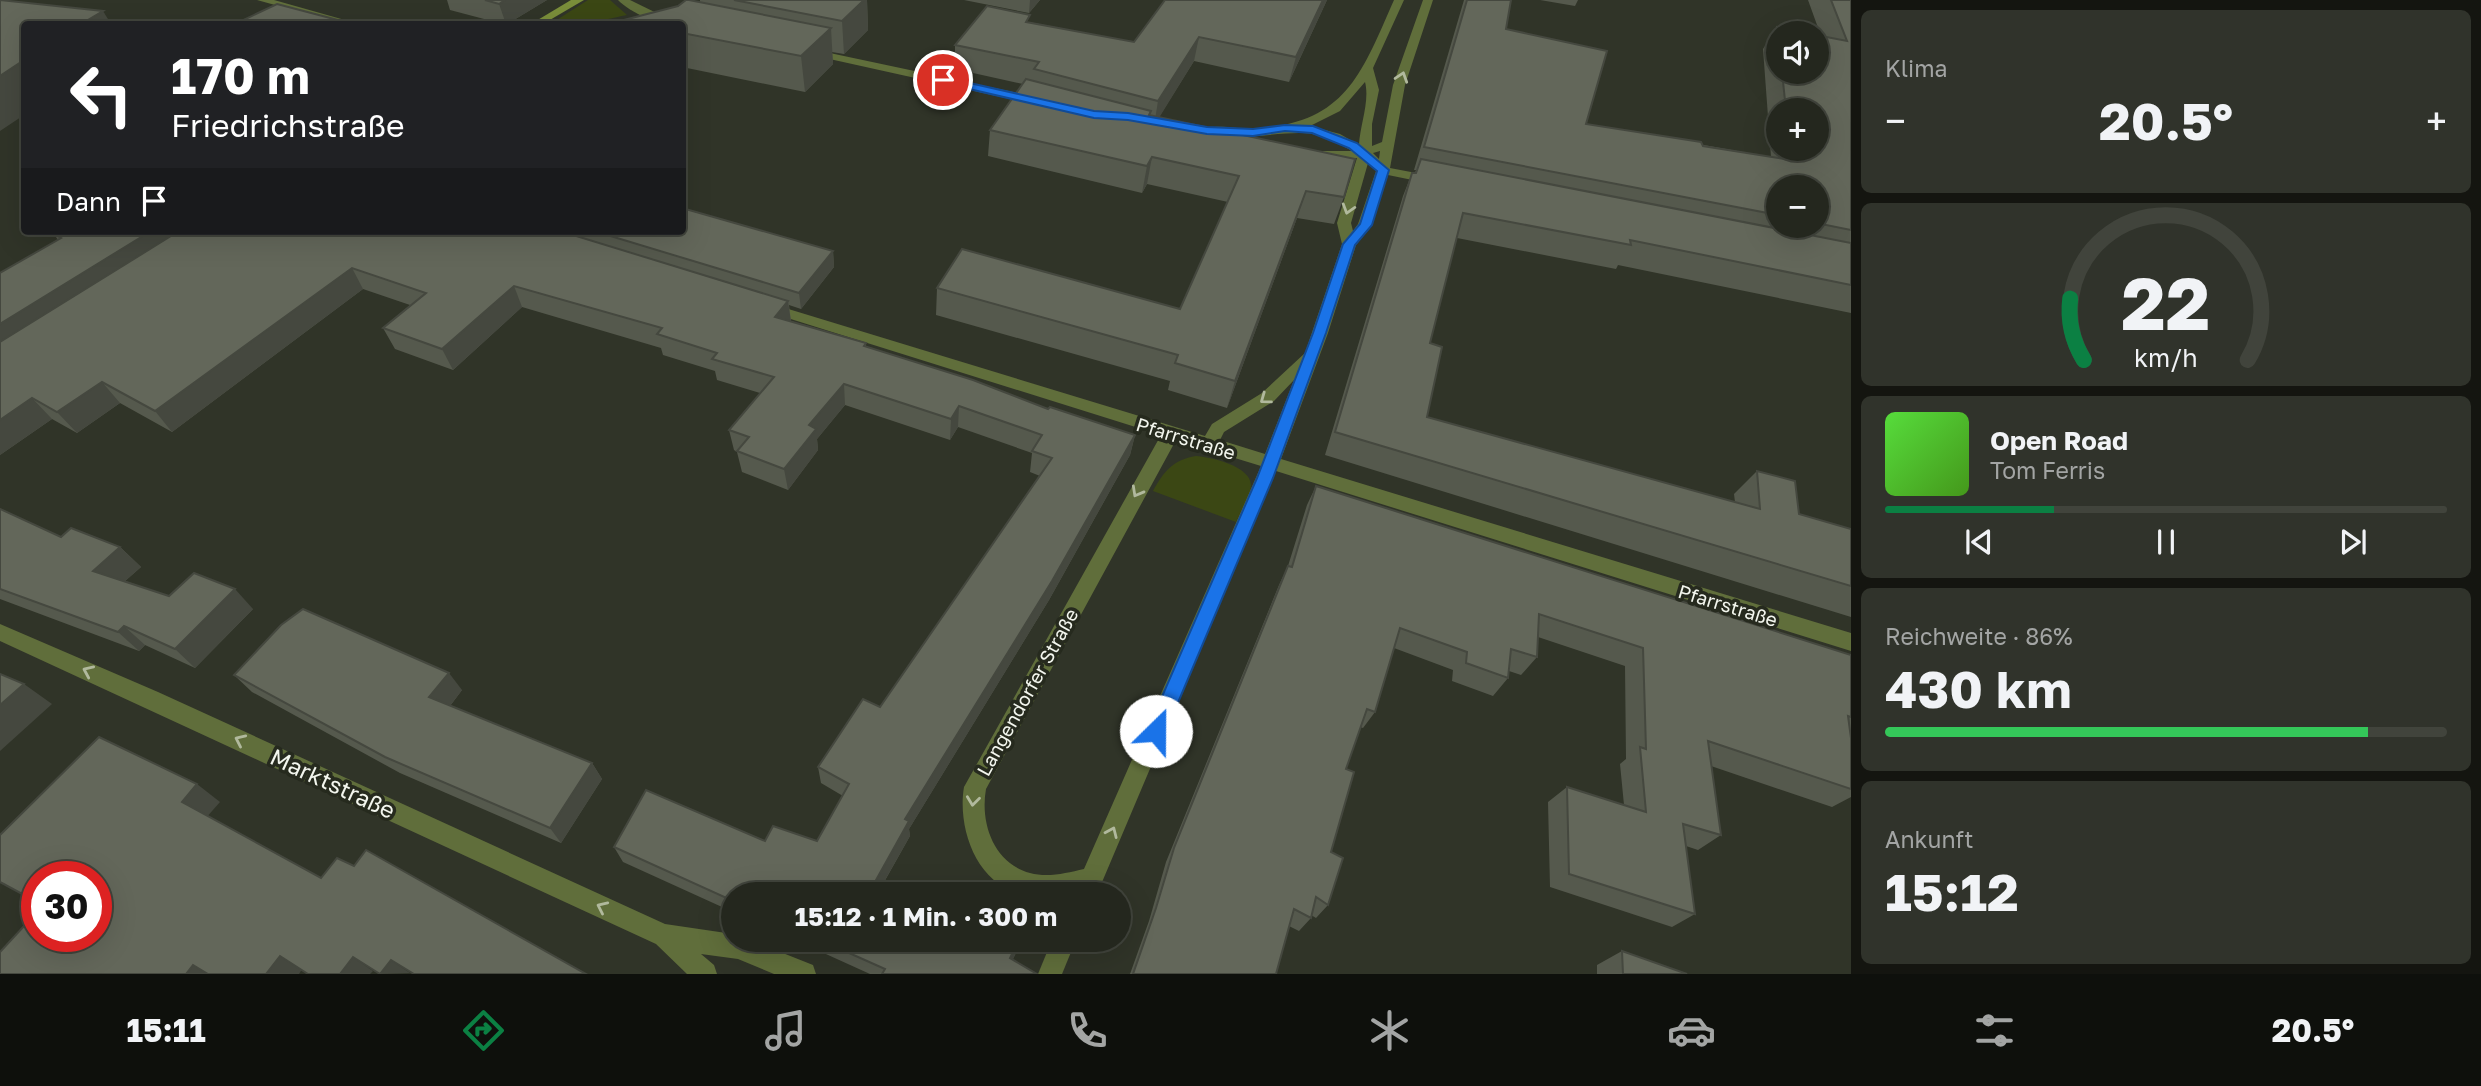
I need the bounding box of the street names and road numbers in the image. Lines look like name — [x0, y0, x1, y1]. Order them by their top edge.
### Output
street label: Pfarrstraße — [1134, 412, 1238, 464]
street label: Pfarrstraße — [1676, 579, 1780, 631]
street label: Langendorfer Straße — [971, 604, 1083, 780]
street label: Marktstraße — [266, 742, 400, 824]

